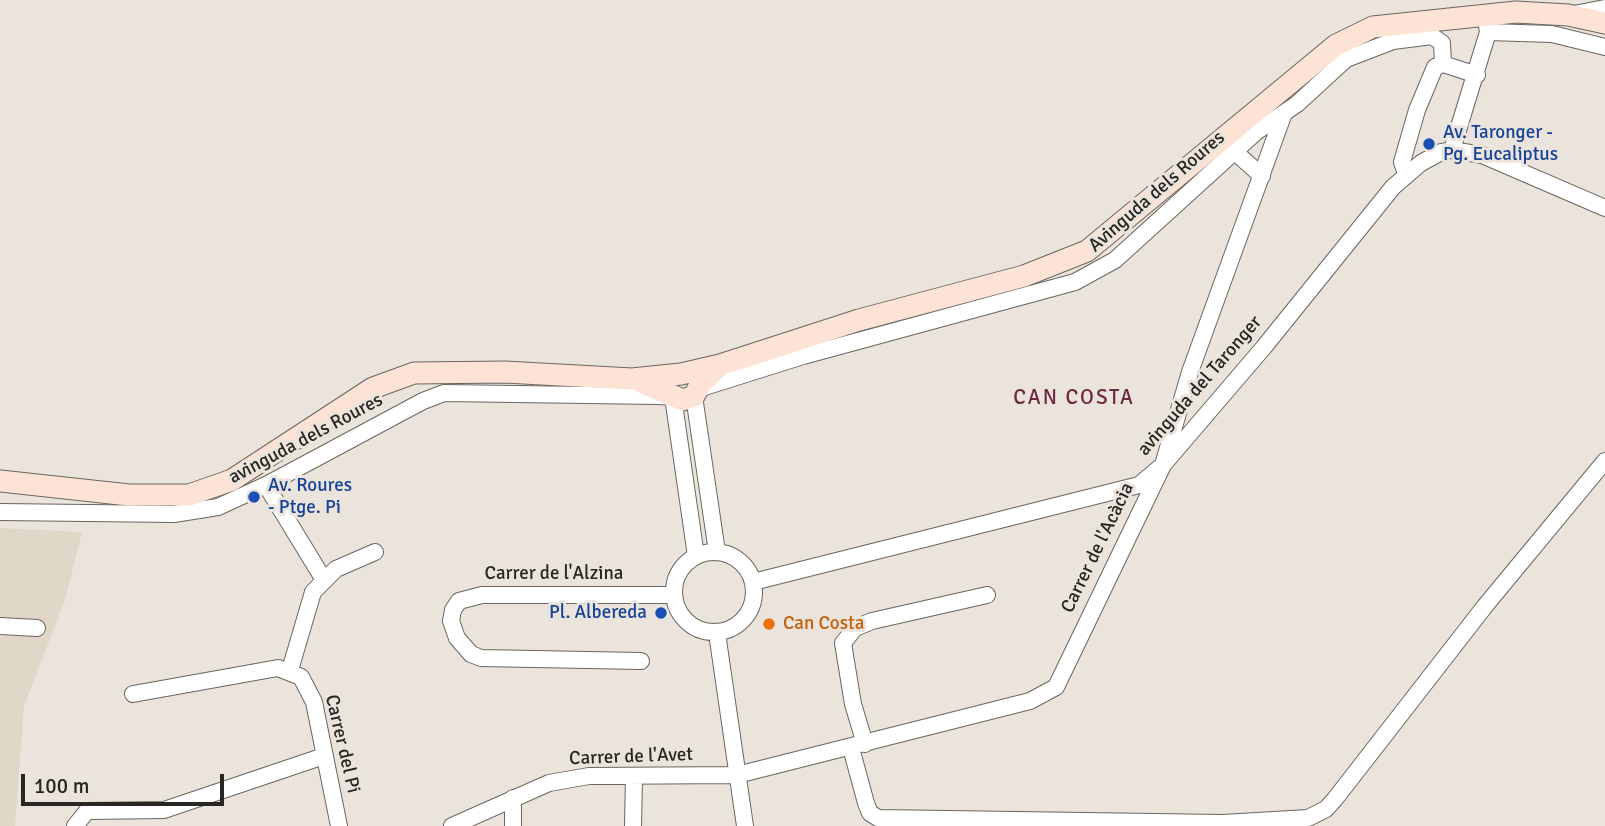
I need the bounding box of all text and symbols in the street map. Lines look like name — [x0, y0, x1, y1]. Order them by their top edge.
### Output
place label: Av. Taronger - Pg. Eucaliptus — [1443, 122, 1558, 166]
street label: Avinguda dels Roures — [1084, 127, 1230, 257]
marker: Av. Taronger - Pg. Eucaliptus — [1421, 136, 1437, 152]
street label: avinguda del Taronger — [1133, 311, 1267, 461]
district label: CAN COSTA — [1014, 385, 1134, 411]
street label: avinguda dels Roures — [225, 389, 387, 489]
place label: Av. Roures - Ptge. Pi — [268, 475, 352, 519]
street label: Carrer de l'Acàcia — [1057, 479, 1139, 617]
marker: Av. Roures - Ptge. Pi — [246, 489, 262, 505]
street label: Carrer de l'Alzina — [485, 563, 623, 585]
place label: Pl. Albereda — [549, 602, 647, 624]
marker: Pl. Albereda — [653, 605, 669, 621]
place label: Can Costa — [783, 613, 864, 635]
marker: Can Costa — [761, 616, 777, 632]
street label: Carrer del Pi — [320, 692, 364, 796]
street label: Carrer de l'Avet — [569, 743, 693, 771]
scale bar — [24, 760, 228, 804]
text: 100 m — [34, 773, 89, 799]

